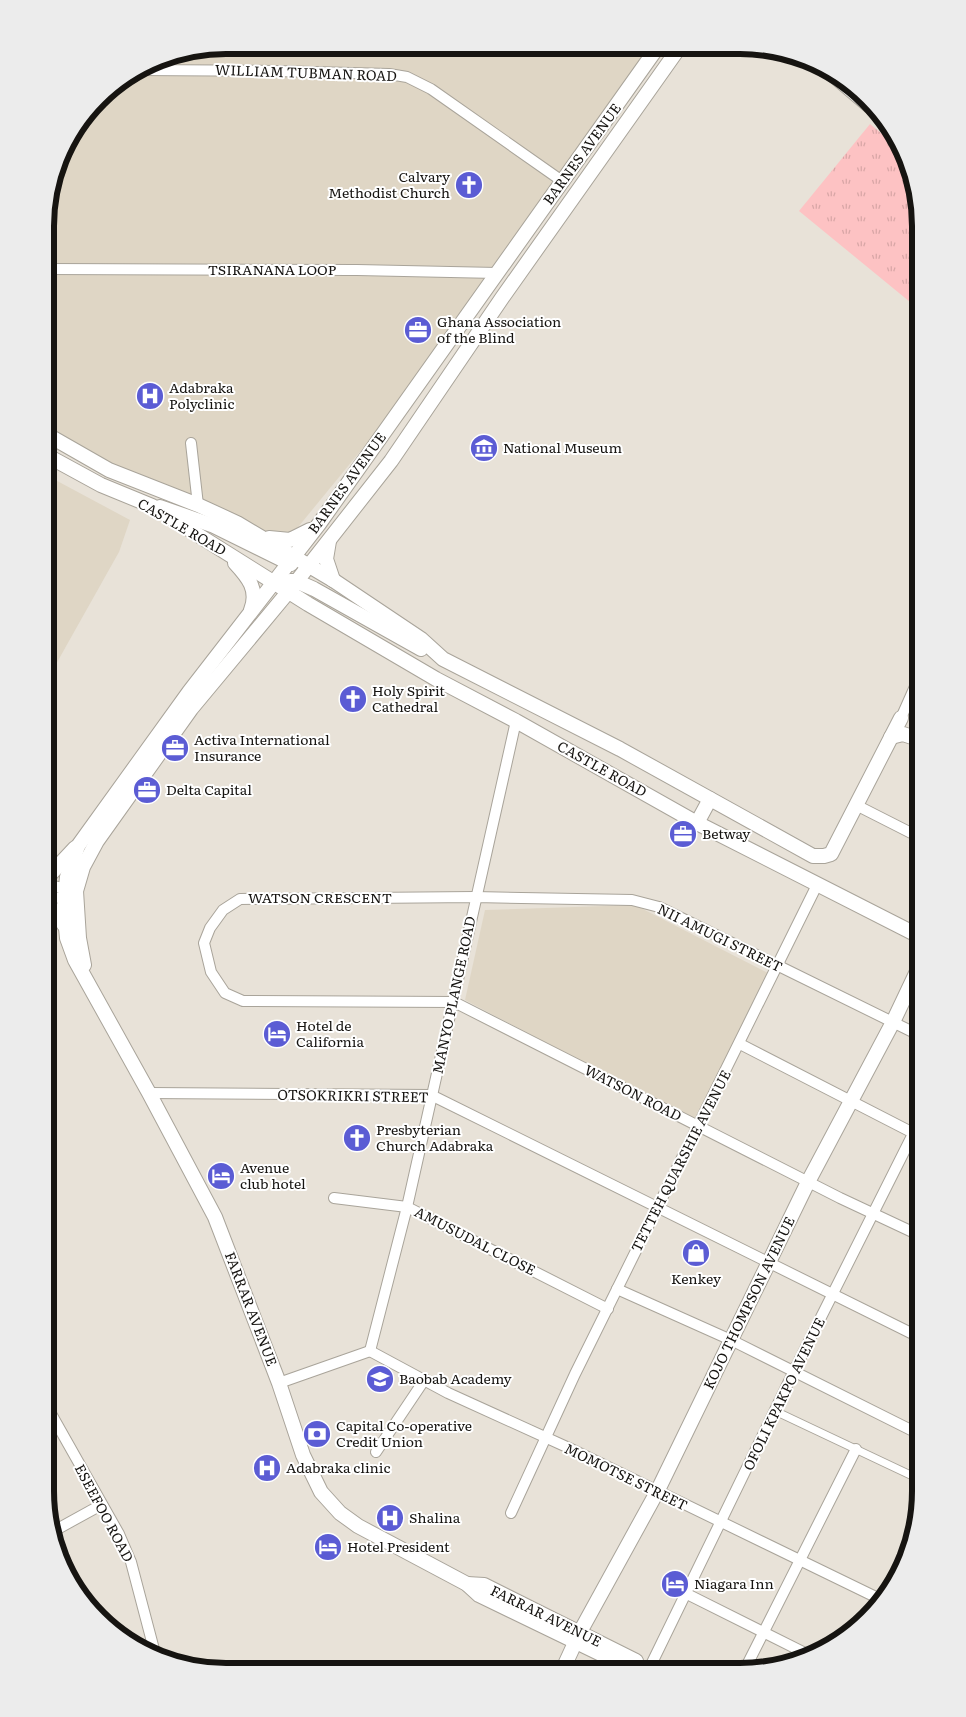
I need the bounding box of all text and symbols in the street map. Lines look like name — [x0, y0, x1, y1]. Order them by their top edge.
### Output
street label: WILLIAM TUBMAN ROAD — [215, 59, 398, 85]
street label: BARNES AVENUE — [537, 98, 625, 208]
place label: Calvary Methodist Church — [328, 166, 451, 202]
church icon: Calvary Methodist Church — [454, 170, 484, 200]
street label: TSIRANANA LOOP — [208, 259, 337, 279]
place label: Ghana Association of the Blind — [437, 311, 561, 347]
office icon: Ghana Association of the Blind — [403, 315, 433, 345]
place label: Adabraka Polyclinic — [169, 377, 235, 413]
hospital icon: Adabraka Polyclinic — [135, 381, 165, 411]
street label: BARNES AVENUE — [302, 427, 390, 537]
museum icon: National Museum — [469, 433, 499, 463]
place label: National Museum — [503, 437, 622, 457]
street label: CASTLE ROAD — [134, 493, 231, 560]
place label: Holy Spirit Cathedral — [372, 680, 445, 716]
church icon: Holy Spirit Cathedral — [338, 684, 368, 714]
place label: Activa International Insurance — [194, 729, 330, 765]
office icon: Activa International Insurance — [160, 733, 190, 763]
street label: CASTLE ROAD — [554, 735, 651, 801]
office icon: Delta Capital — [132, 775, 162, 805]
place label: Delta Capital — [166, 779, 252, 799]
office icon: Betway — [668, 819, 698, 849]
place label: Betway — [702, 823, 751, 843]
street label: WATSON CRESCENT — [248, 887, 392, 907]
street label: NII AMUGI STREET — [655, 898, 786, 976]
street label: MANYO PLANGE ROAD — [427, 914, 480, 1076]
place label: Hotel de California — [296, 1015, 364, 1051]
hotel icon: Hotel de California — [262, 1019, 292, 1049]
street label: WATSON ROAD — [581, 1059, 686, 1125]
street label: TETTEH QUARSHIE AVENUE — [625, 1066, 735, 1255]
street label: OTSOKRIKRI STREET — [277, 1084, 429, 1106]
place label: Presbyterian Church Adabraka — [376, 1119, 494, 1155]
church icon: Presbyterian Church Adabraka — [342, 1123, 372, 1153]
place label: Avenue club hotel — [240, 1157, 306, 1193]
hotel icon: Avenue club hotel — [206, 1161, 236, 1191]
street label: AMUSUDAL CLOSE — [411, 1201, 540, 1279]
street label: KOJO THOMPSON AVENUE — [697, 1213, 799, 1392]
shop icon: Kenkey — [681, 1238, 711, 1268]
street label: FARRAR AVENUE — [221, 1249, 283, 1369]
place label: Kenkey — [671, 1268, 722, 1288]
street label: OFOLI KPAKPO AVENUE — [737, 1314, 829, 1473]
school or university icon: Baobab Academy — [365, 1364, 395, 1394]
place label: Baobab Academy — [399, 1368, 512, 1388]
place label: Capital Co-operative Credit Union — [336, 1415, 472, 1451]
bank icon: Capital Co-operative Credit Union — [302, 1419, 332, 1449]
street label: MOMOTSE STREET — [562, 1438, 691, 1515]
hospital icon: Adabraka clinic — [252, 1453, 282, 1483]
place label: Adabraka clinic — [286, 1457, 390, 1477]
street label: ESEEFOO ROAD — [71, 1460, 139, 1565]
hospital icon: Shalina — [375, 1503, 405, 1533]
place label: Shalina — [409, 1507, 461, 1527]
hotel icon: Hotel President — [313, 1532, 343, 1562]
place label: Hotel President — [347, 1536, 450, 1556]
hotel icon: Niagara Inn — [660, 1569, 690, 1599]
place label: Niagara Inn — [694, 1573, 774, 1593]
street label: FARRAR AVENUE — [488, 1580, 605, 1651]

